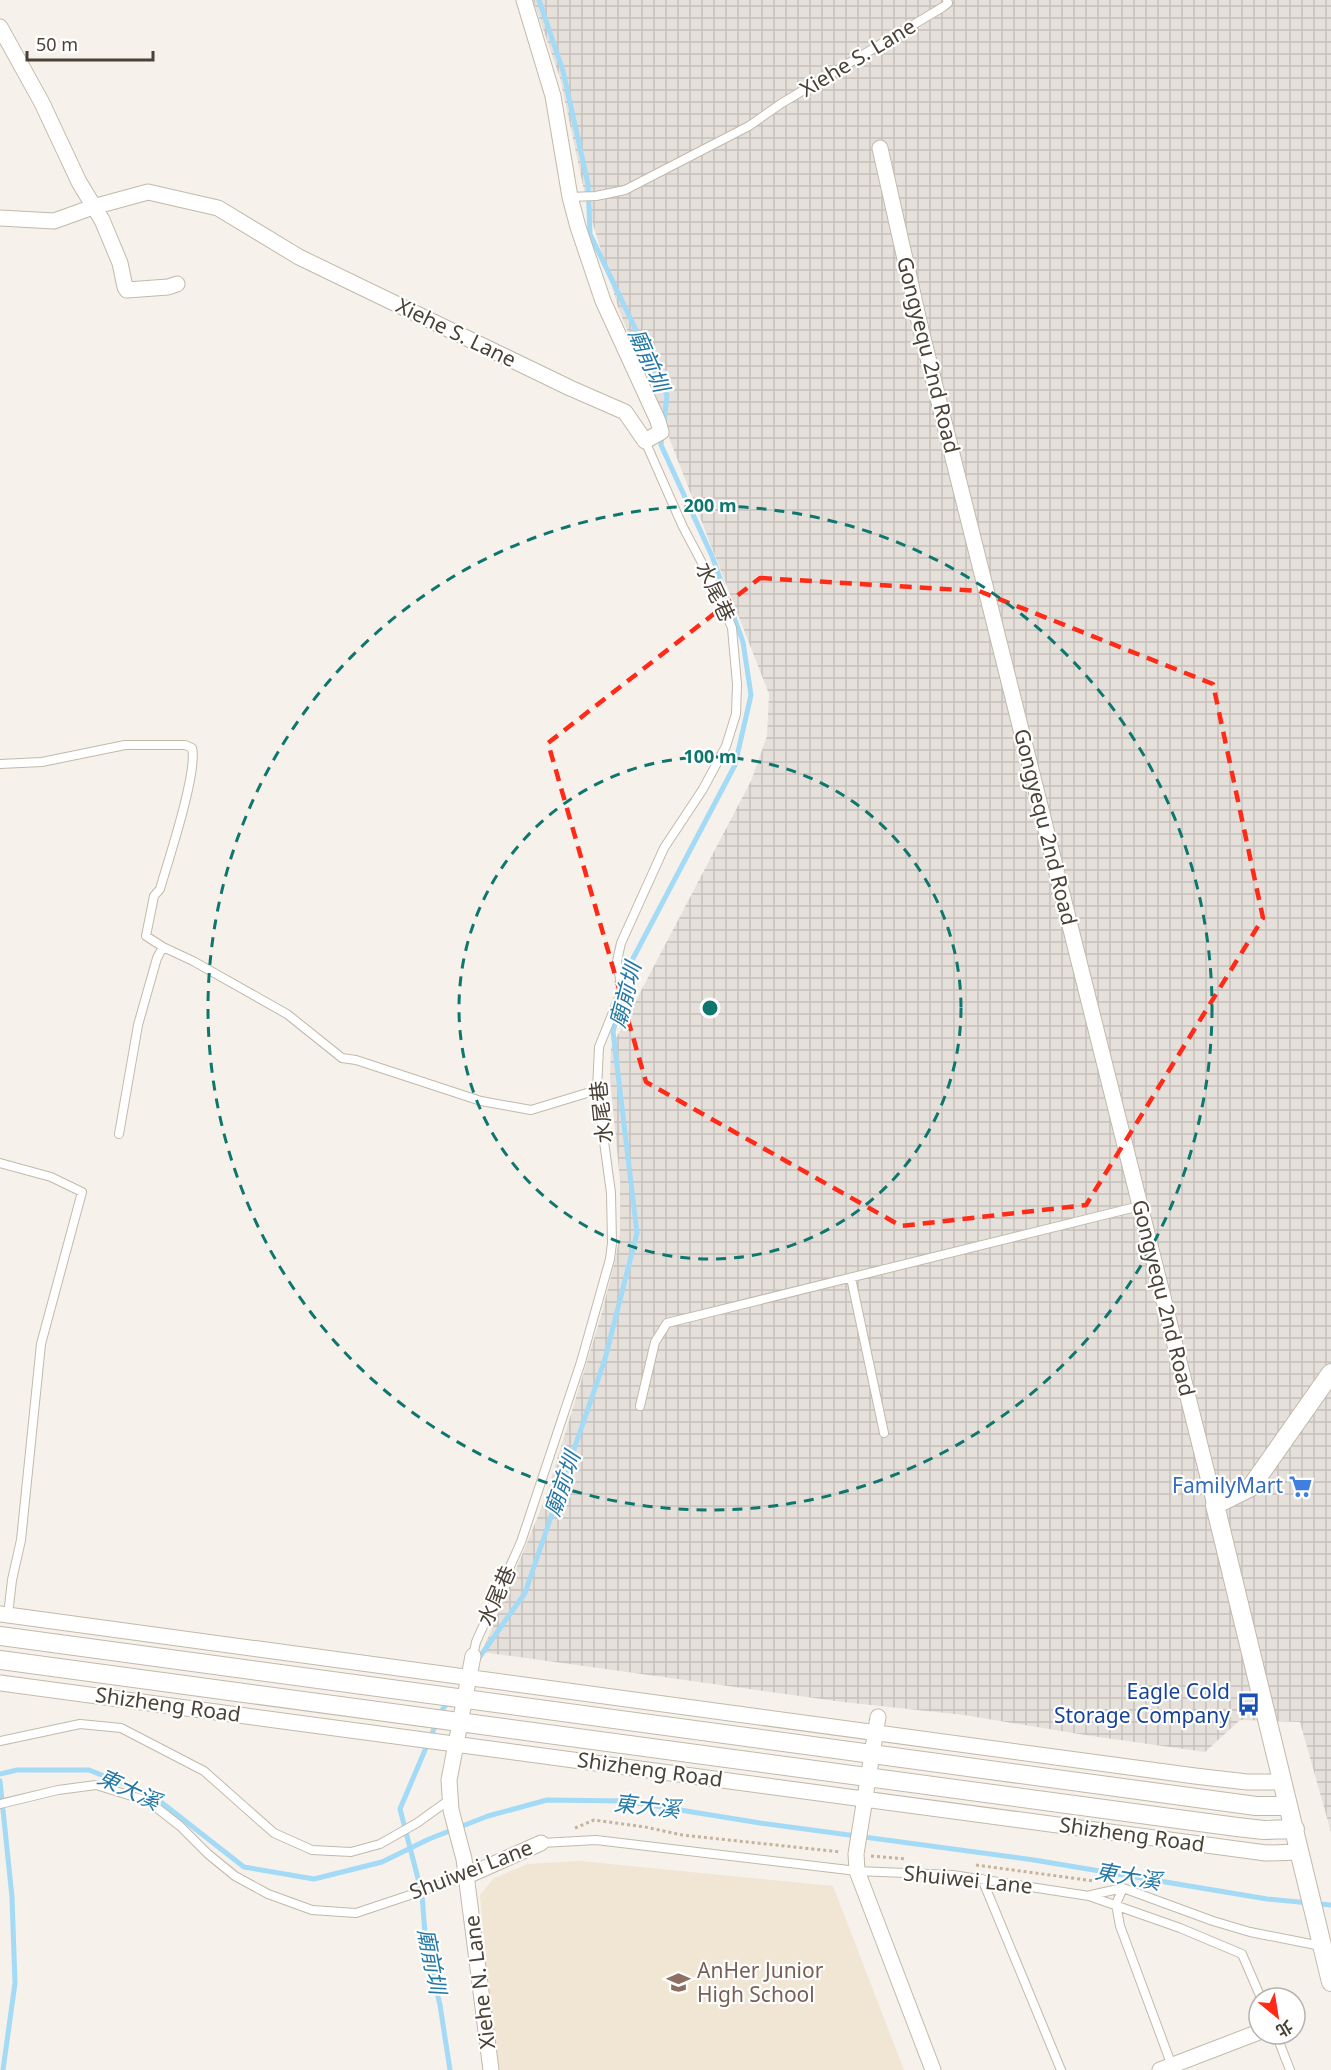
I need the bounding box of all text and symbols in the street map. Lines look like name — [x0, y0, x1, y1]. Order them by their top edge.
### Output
street label: Xiehe S. Lane — [795, 12, 920, 103]
scale bar — [27, 24, 153, 62]
text: 50 m — [36, 32, 78, 56]
street label: Gongyequ 2nd Road — [891, 254, 967, 456]
street label: Xiehe S. Lane — [392, 291, 521, 373]
water label: 廟前圳 — [623, 323, 678, 399]
text: 200 m — [683, 493, 737, 517]
street label: 水尾巷 — [690, 557, 742, 626]
street label: Gongyequ 2nd Road — [1008, 726, 1084, 928]
text: 100 m — [683, 744, 737, 768]
water label: 廟前圳 — [601, 956, 648, 1031]
centre of rings — [700, 998, 720, 1018]
street label: 水尾巷 — [584, 1079, 618, 1145]
street label: Gongyequ 2nd Road — [1126, 1197, 1202, 1399]
water label: 廟前圳 — [536, 1445, 587, 1520]
place label: FamilyMart — [1172, 1471, 1283, 1499]
supermarket icon: FamilyMart — [1288, 1473, 1314, 1499]
street label: 水尾巷 — [470, 1561, 522, 1630]
place label: Eagle Cold Storage Company — [1054, 1677, 1230, 1729]
street label: Shizheng Road — [94, 1680, 243, 1728]
bus stop icon: Eagle Cold Storage Company — [1235, 1691, 1261, 1717]
street label: Shizheng Road — [576, 1745, 725, 1793]
water label: 東大溪 — [93, 1761, 168, 1817]
water label: 東大溪 — [613, 1787, 684, 1824]
street label: Shizheng Road — [1058, 1810, 1207, 1858]
street label: Shuiwei Lane — [405, 1833, 536, 1905]
water label: 東大溪 — [1093, 1855, 1166, 1896]
street label: Shuiwei Lane — [902, 1858, 1034, 1900]
street label: Xiehe N. Lane — [457, 1914, 501, 2051]
water label: 廟前圳 — [412, 1926, 455, 1999]
place label: AnHer Junior High School — [697, 1956, 824, 2008]
school or university icon: AnHer Junior High School — [666, 1970, 692, 1996]
north arrow — [1247, 1986, 1307, 2046]
text: 北 — [1272, 2015, 1297, 2043]

